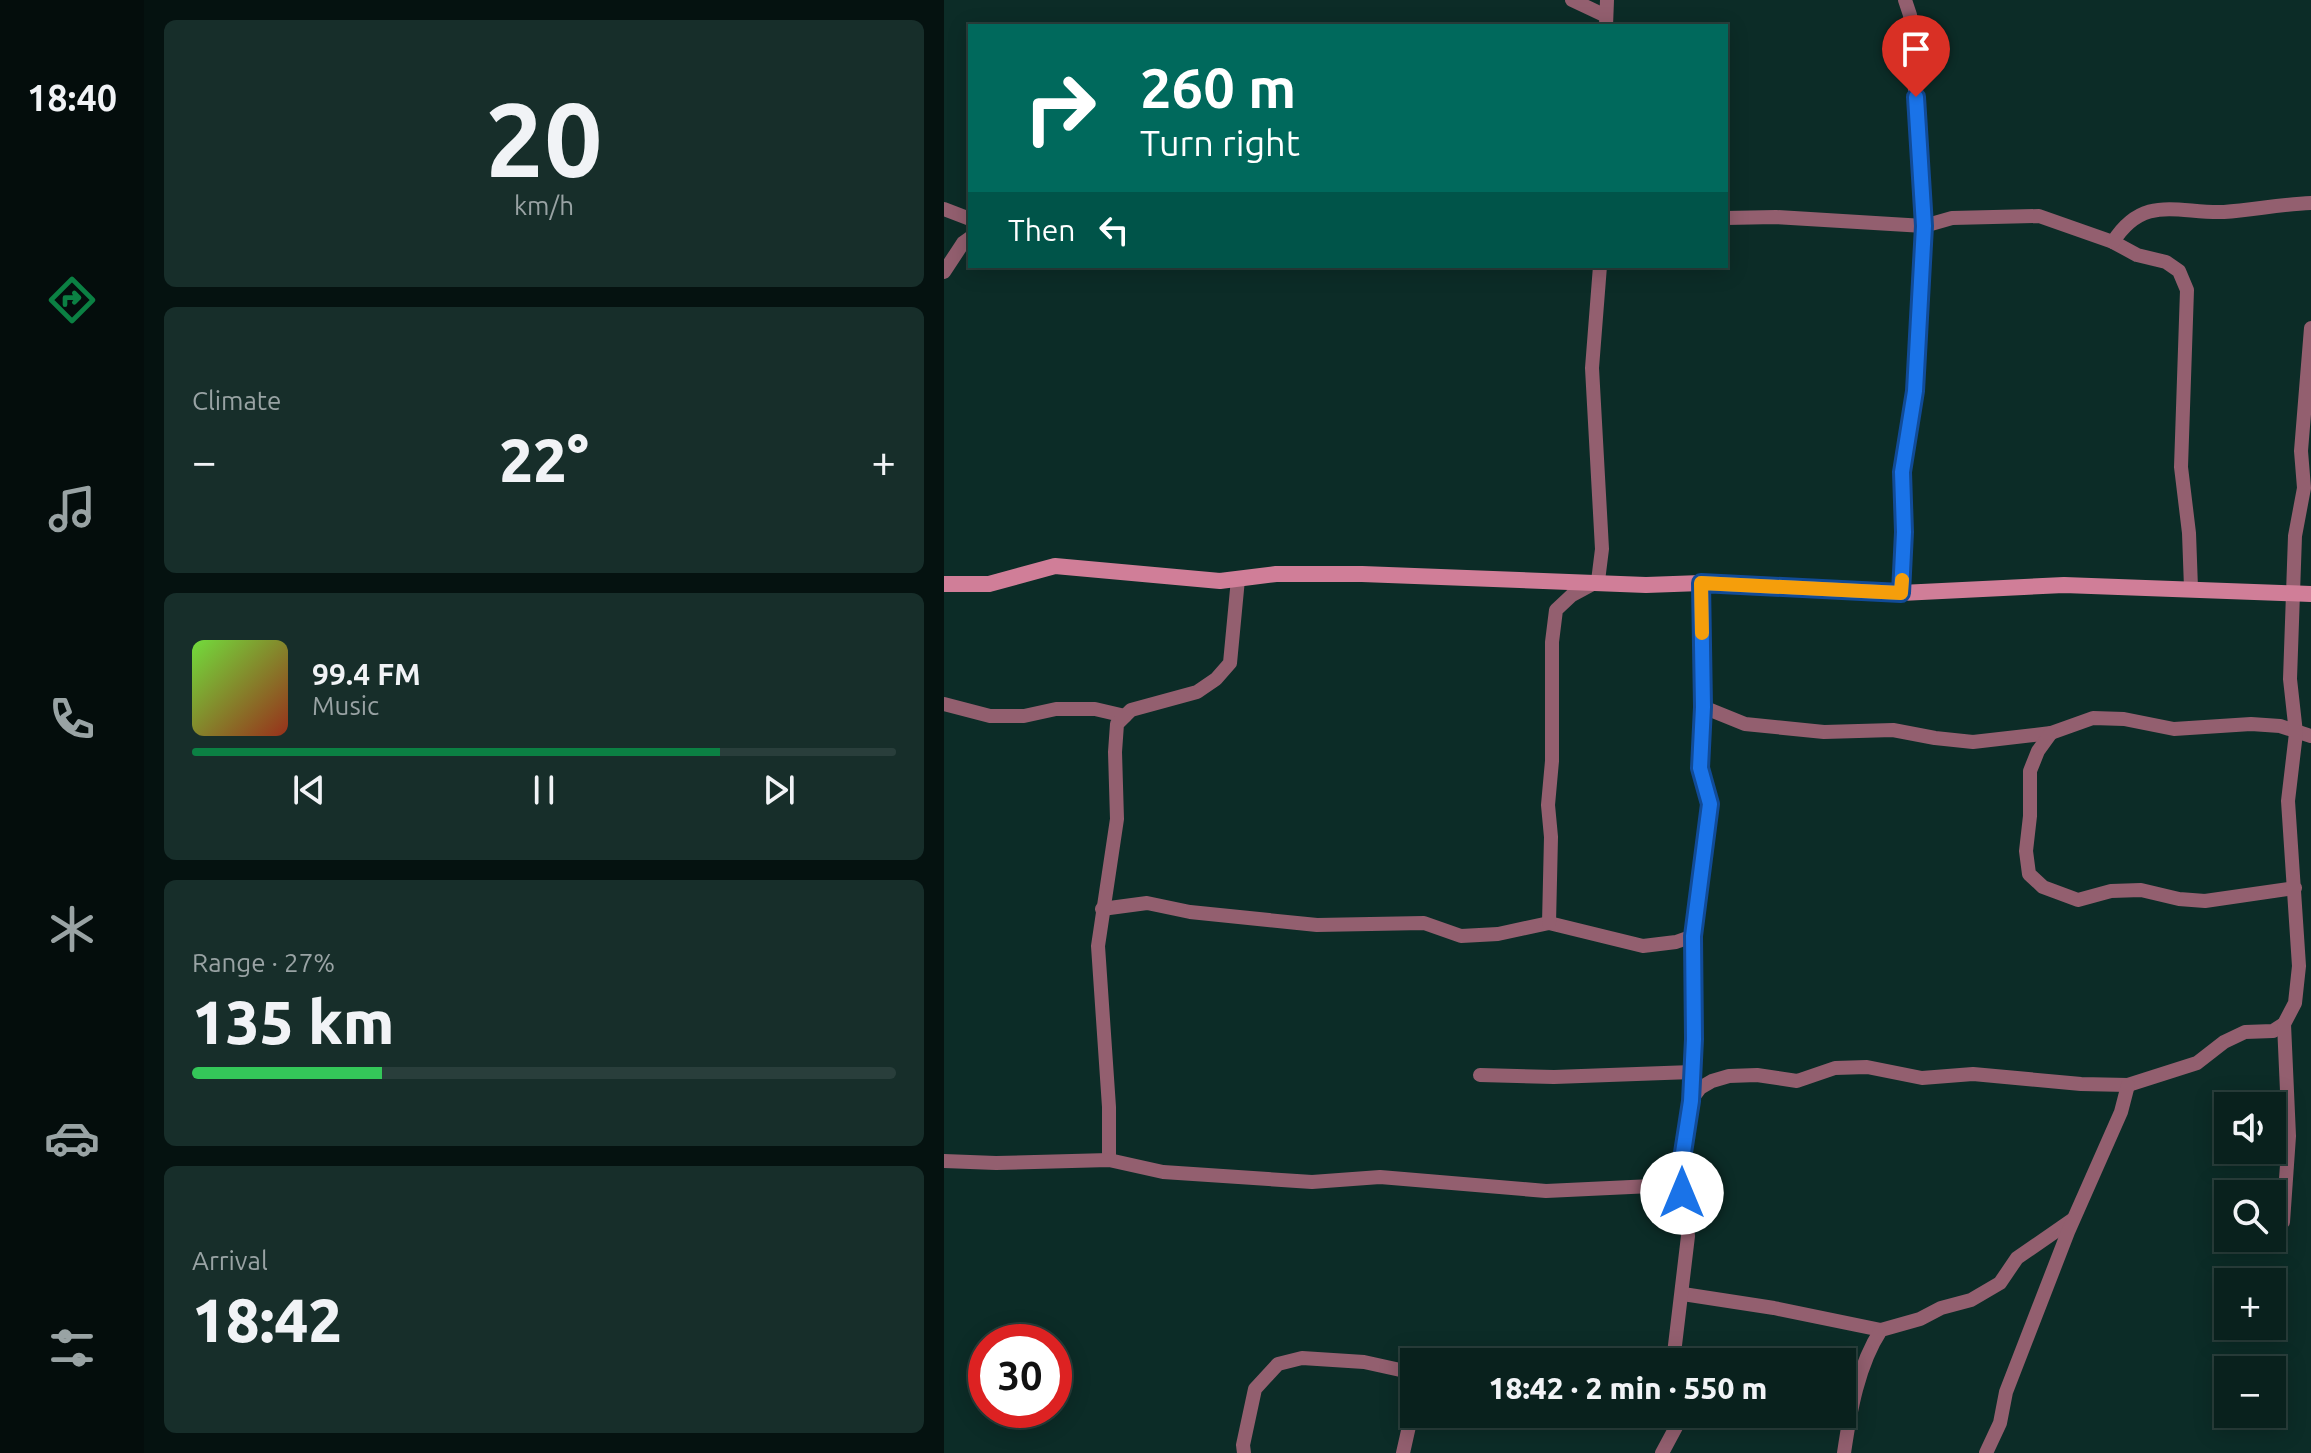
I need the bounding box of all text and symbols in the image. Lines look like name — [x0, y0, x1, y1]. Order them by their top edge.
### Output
pin — [1882, 15, 1950, 97]
icon: arrive — [1894, 27, 1938, 71]
icon: right — [1008, 56, 1112, 160]
text: 260 m — [1140, 56, 1296, 119]
text: 18:40 — [27, 77, 117, 118]
text: 20 — [485, 80, 603, 197]
text: Turn right — [1140, 122, 1300, 163]
text: km/h — [514, 191, 574, 220]
icon: left — [1092, 208, 1136, 252]
text: Then — [1008, 213, 1076, 247]
icon: directions — [44, 272, 100, 328]
text: Climate — [192, 386, 281, 415]
text: 22° — [499, 426, 589, 493]
text: − — [192, 436, 217, 485]
text: + — [871, 436, 896, 485]
icon: music — [44, 481, 100, 537]
text: 99.4 FM — [312, 657, 421, 691]
icon: phone — [44, 691, 100, 747]
text: Music — [312, 691, 379, 720]
icon: previous — [287, 768, 331, 812]
icon: pause — [522, 768, 566, 812]
icon: next — [757, 768, 801, 812]
icon: climate — [44, 901, 100, 957]
text: Range · 27% — [192, 948, 335, 977]
text: 135 km — [192, 988, 394, 1055]
map controls — [2214, 1092, 2286, 1428]
button: sound — [2214, 1092, 2286, 1164]
icon: car — [44, 1110, 100, 1166]
position arrow — [1640, 1151, 1724, 1235]
button: search — [2214, 1180, 2286, 1252]
text: Arrival — [192, 1246, 268, 1275]
button: + — [2214, 1268, 2286, 1340]
text: 18:42 — [192, 1286, 342, 1353]
icon: filters — [44, 1320, 100, 1376]
speed limit sign: 30 — [968, 1324, 1072, 1428]
button: − — [2214, 1356, 2286, 1428]
text: 18:42 · 2 min · 550 m — [1489, 1371, 1767, 1405]

